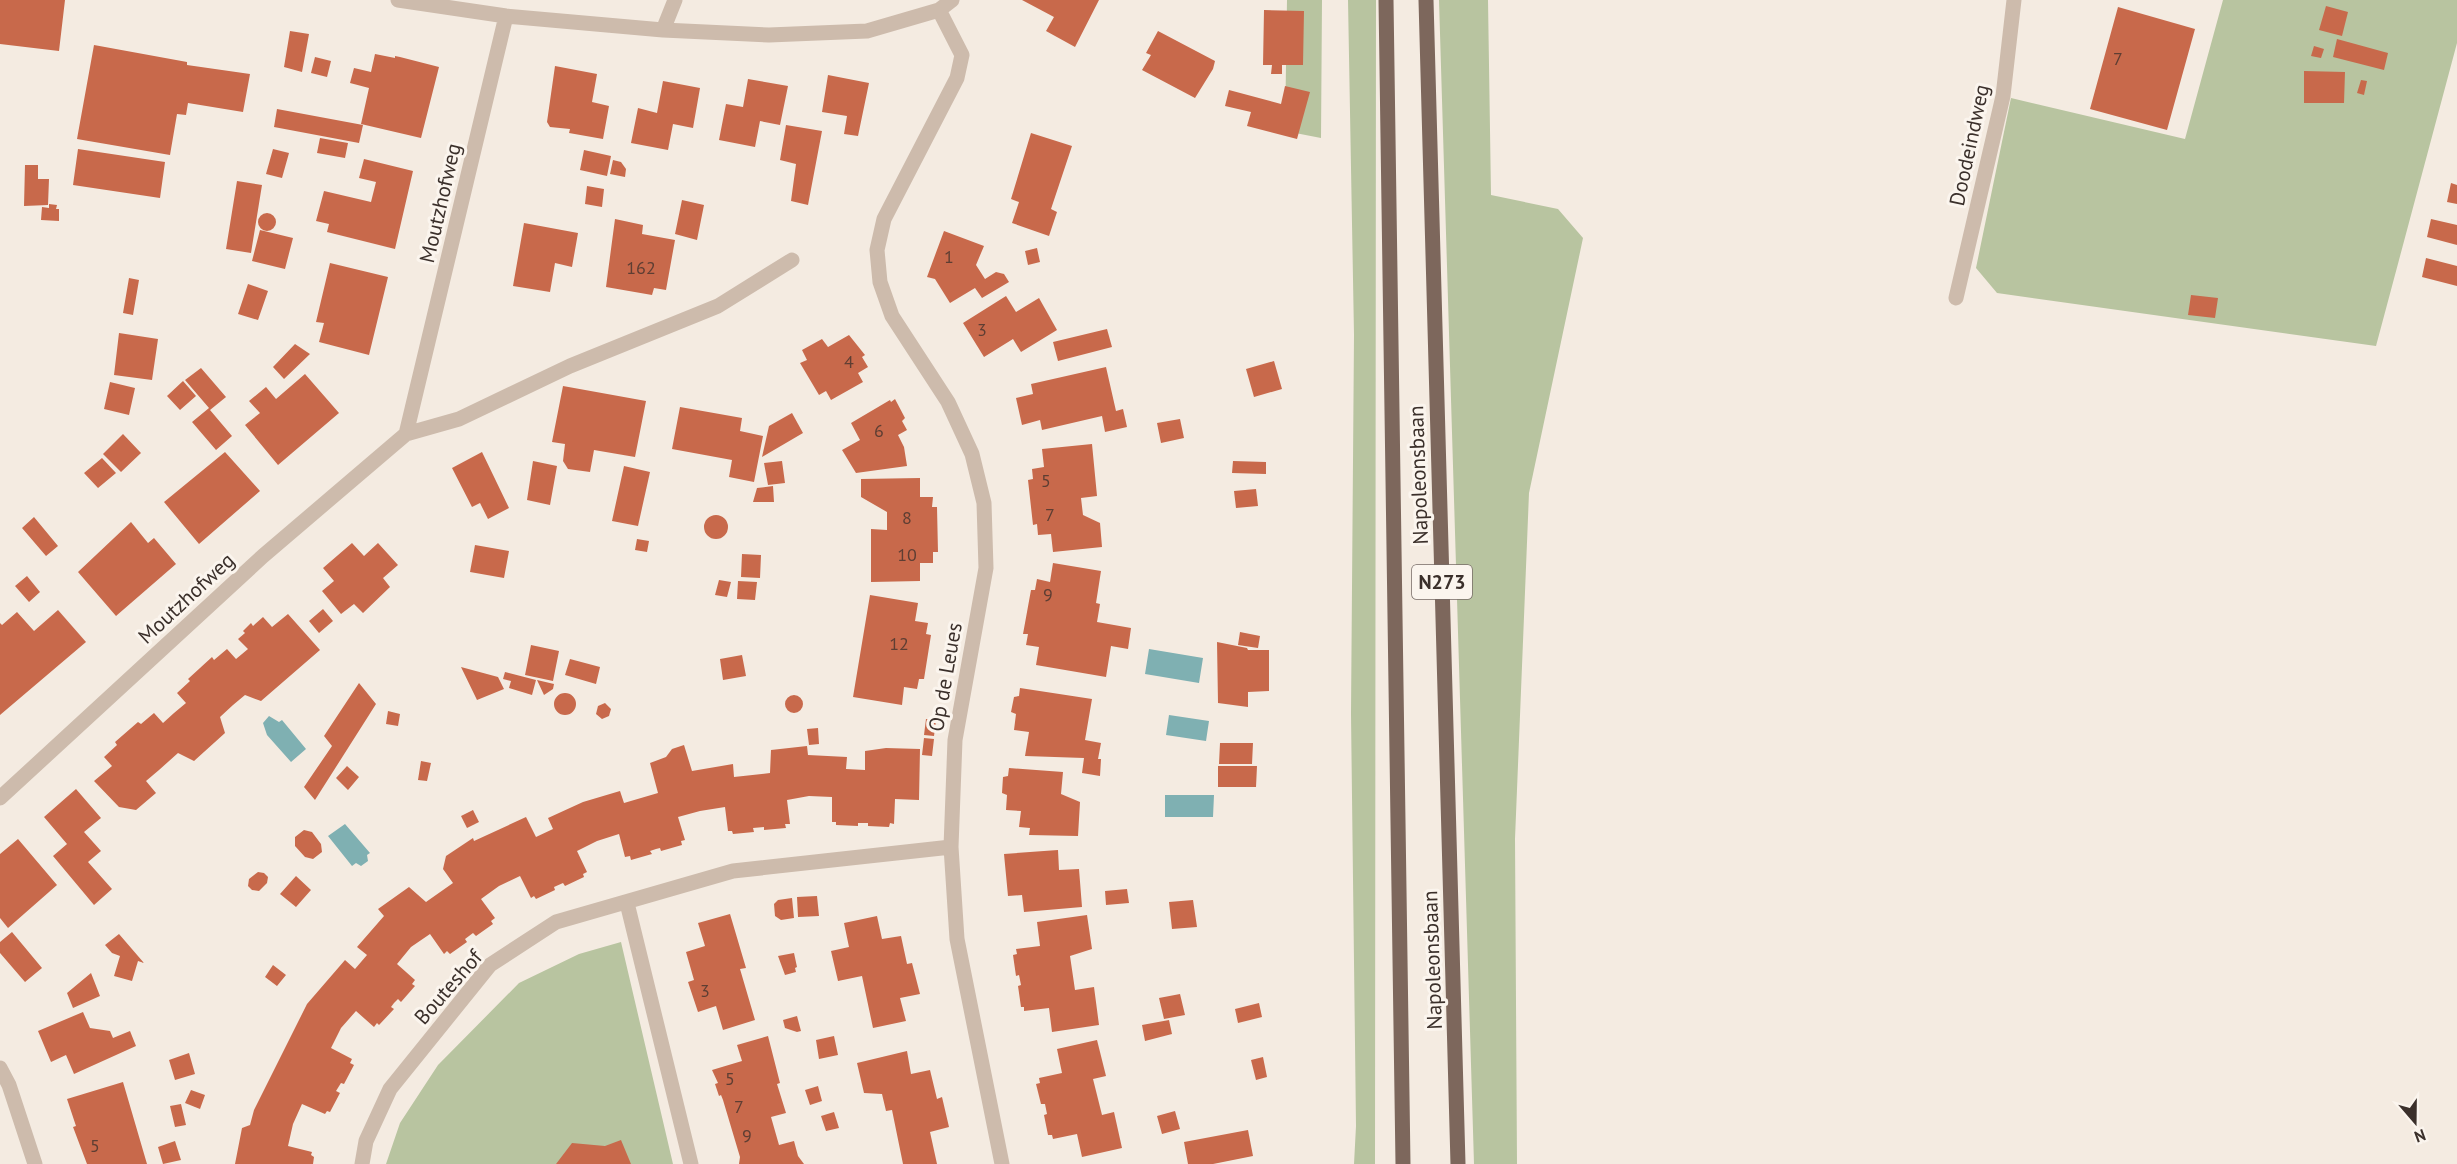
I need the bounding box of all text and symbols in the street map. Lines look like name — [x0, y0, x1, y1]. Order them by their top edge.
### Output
house number: 7 — [2113, 47, 2123, 70]
street label: Doodeindweg — [1943, 82, 1995, 208]
street label: Moutzhofweg — [413, 141, 467, 265]
house number: 1 — [944, 245, 954, 268]
house number: 162 — [626, 256, 656, 279]
house number: 3 — [977, 318, 987, 341]
house number: 4 — [844, 350, 854, 373]
street label: Napoleonsbaan — [1402, 405, 1434, 545]
house number: 6 — [874, 419, 884, 442]
house number: 5 — [1041, 469, 1051, 492]
house number: 7 — [1045, 503, 1055, 526]
house number: 8 — [902, 506, 912, 529]
house number: 10 — [897, 543, 917, 566]
street label: Moutzhofweg — [132, 547, 240, 649]
road number: N273 — [1412, 565, 1472, 599]
house number: 9 — [1043, 583, 1053, 606]
street label: Op de Leues — [922, 620, 968, 734]
house number: 12 — [889, 632, 909, 655]
street label: Napoleonsbaan — [1416, 890, 1448, 1030]
street label: Bouteshof — [408, 943, 489, 1030]
house number: 3 — [700, 979, 710, 1002]
house number: 5 — [725, 1067, 735, 1090]
north arrow — [2385, 1092, 2445, 1152]
house number: 7 — [734, 1095, 744, 1118]
house number: 9 — [742, 1124, 752, 1147]
text: N — [2412, 1125, 2428, 1147]
house number: 5 — [90, 1134, 100, 1157]

